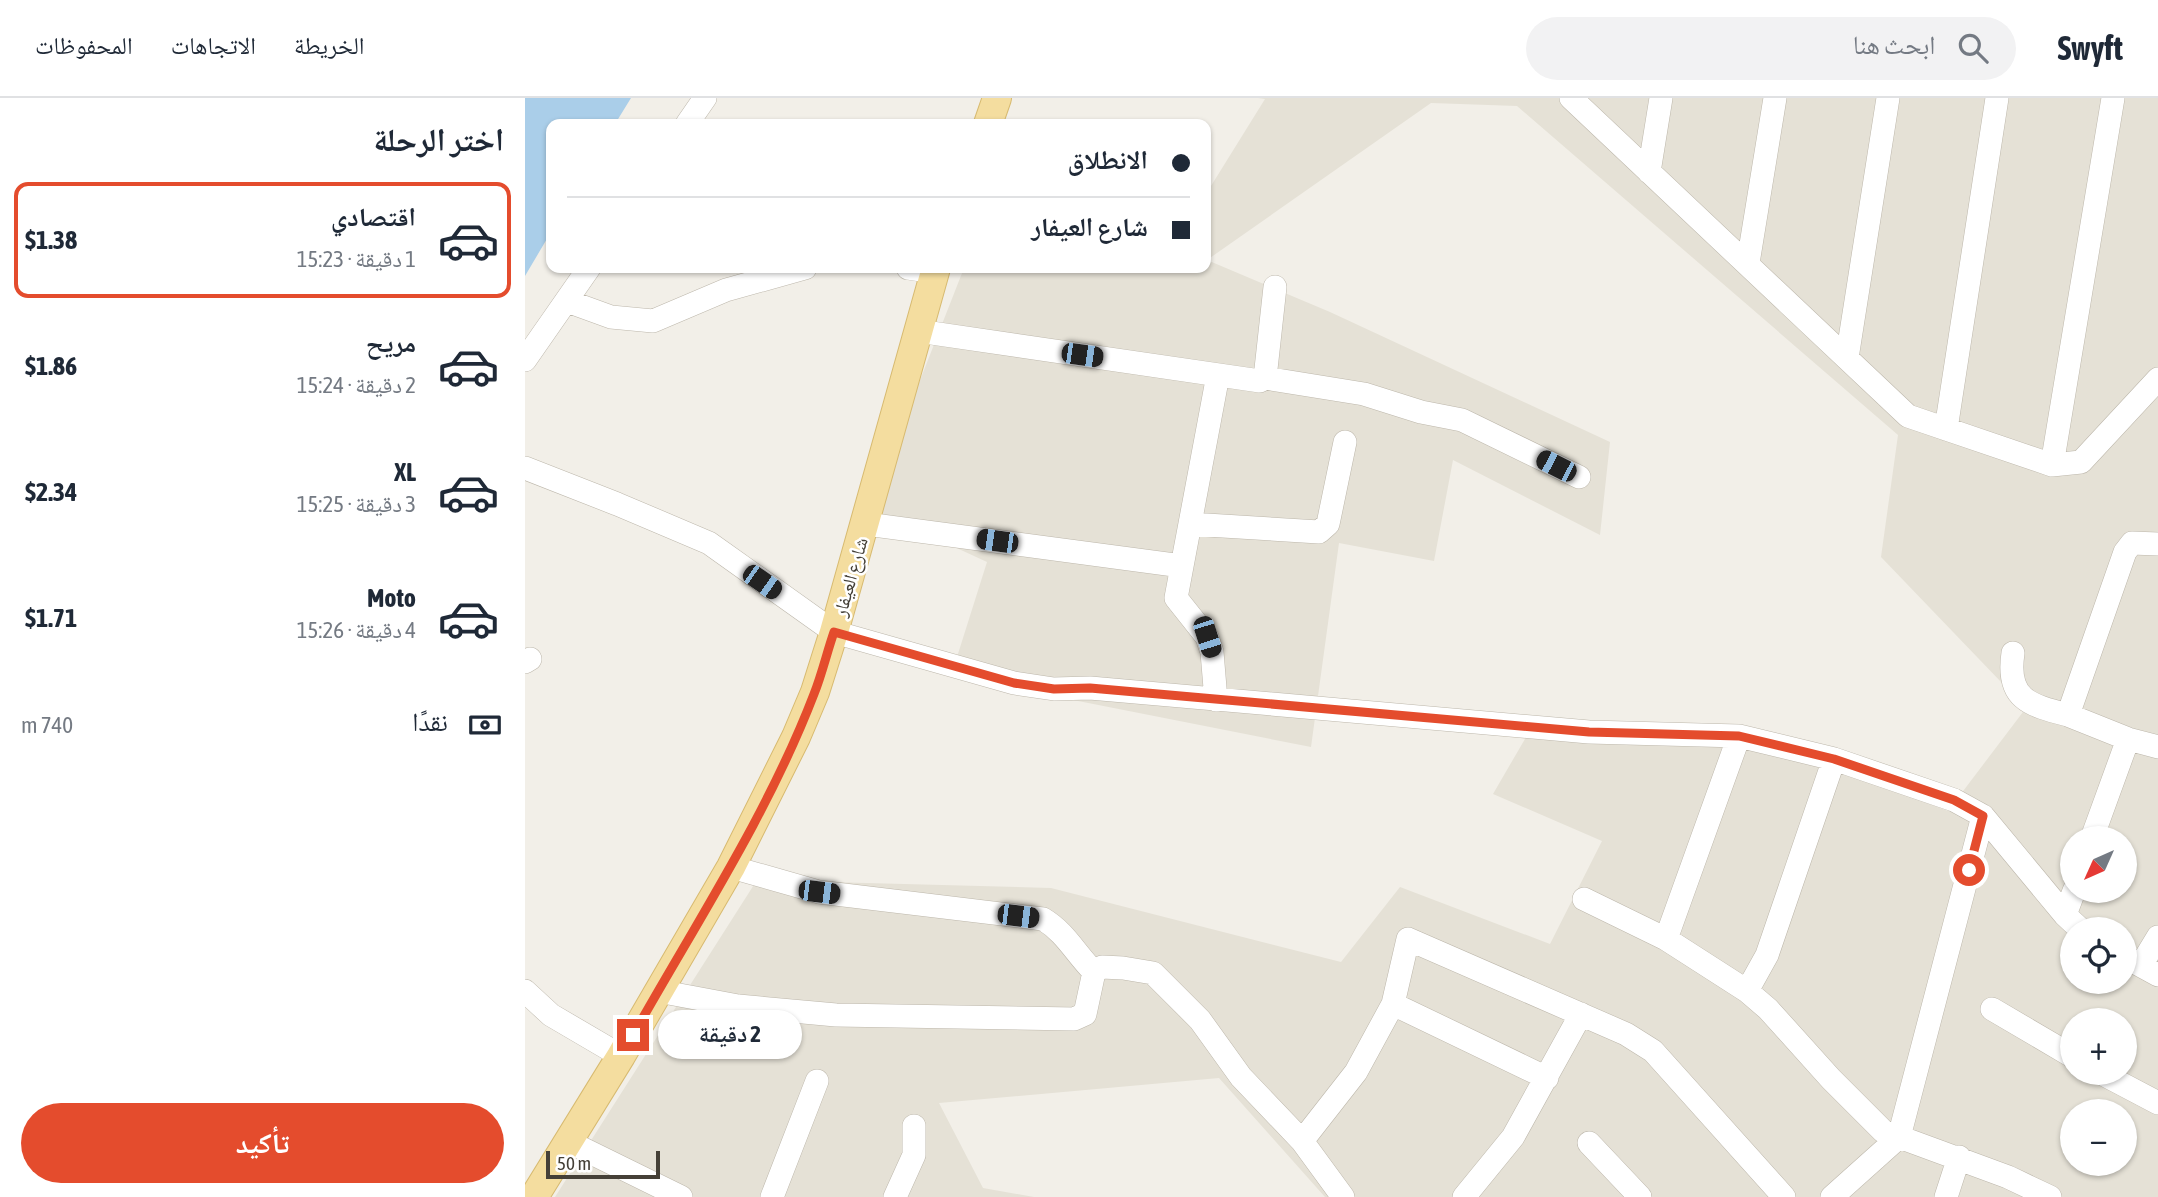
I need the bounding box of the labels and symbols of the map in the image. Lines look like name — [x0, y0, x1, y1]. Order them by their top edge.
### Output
car — [1060, 342, 1105, 368]
car — [1533, 447, 1580, 485]
car — [975, 528, 1020, 554]
street label: شارع العيفار — [828, 535, 873, 620]
car — [739, 561, 786, 603]
car — [1191, 614, 1224, 660]
north arrow — [2060, 826, 2137, 903]
route start — [1953, 854, 1985, 886]
car — [797, 879, 842, 905]
car — [996, 903, 1041, 929]
callout: 2 دقيقة — [657, 1010, 801, 1060]
route end — [617, 1019, 649, 1051]
scale bar — [546, 1148, 660, 1180]

